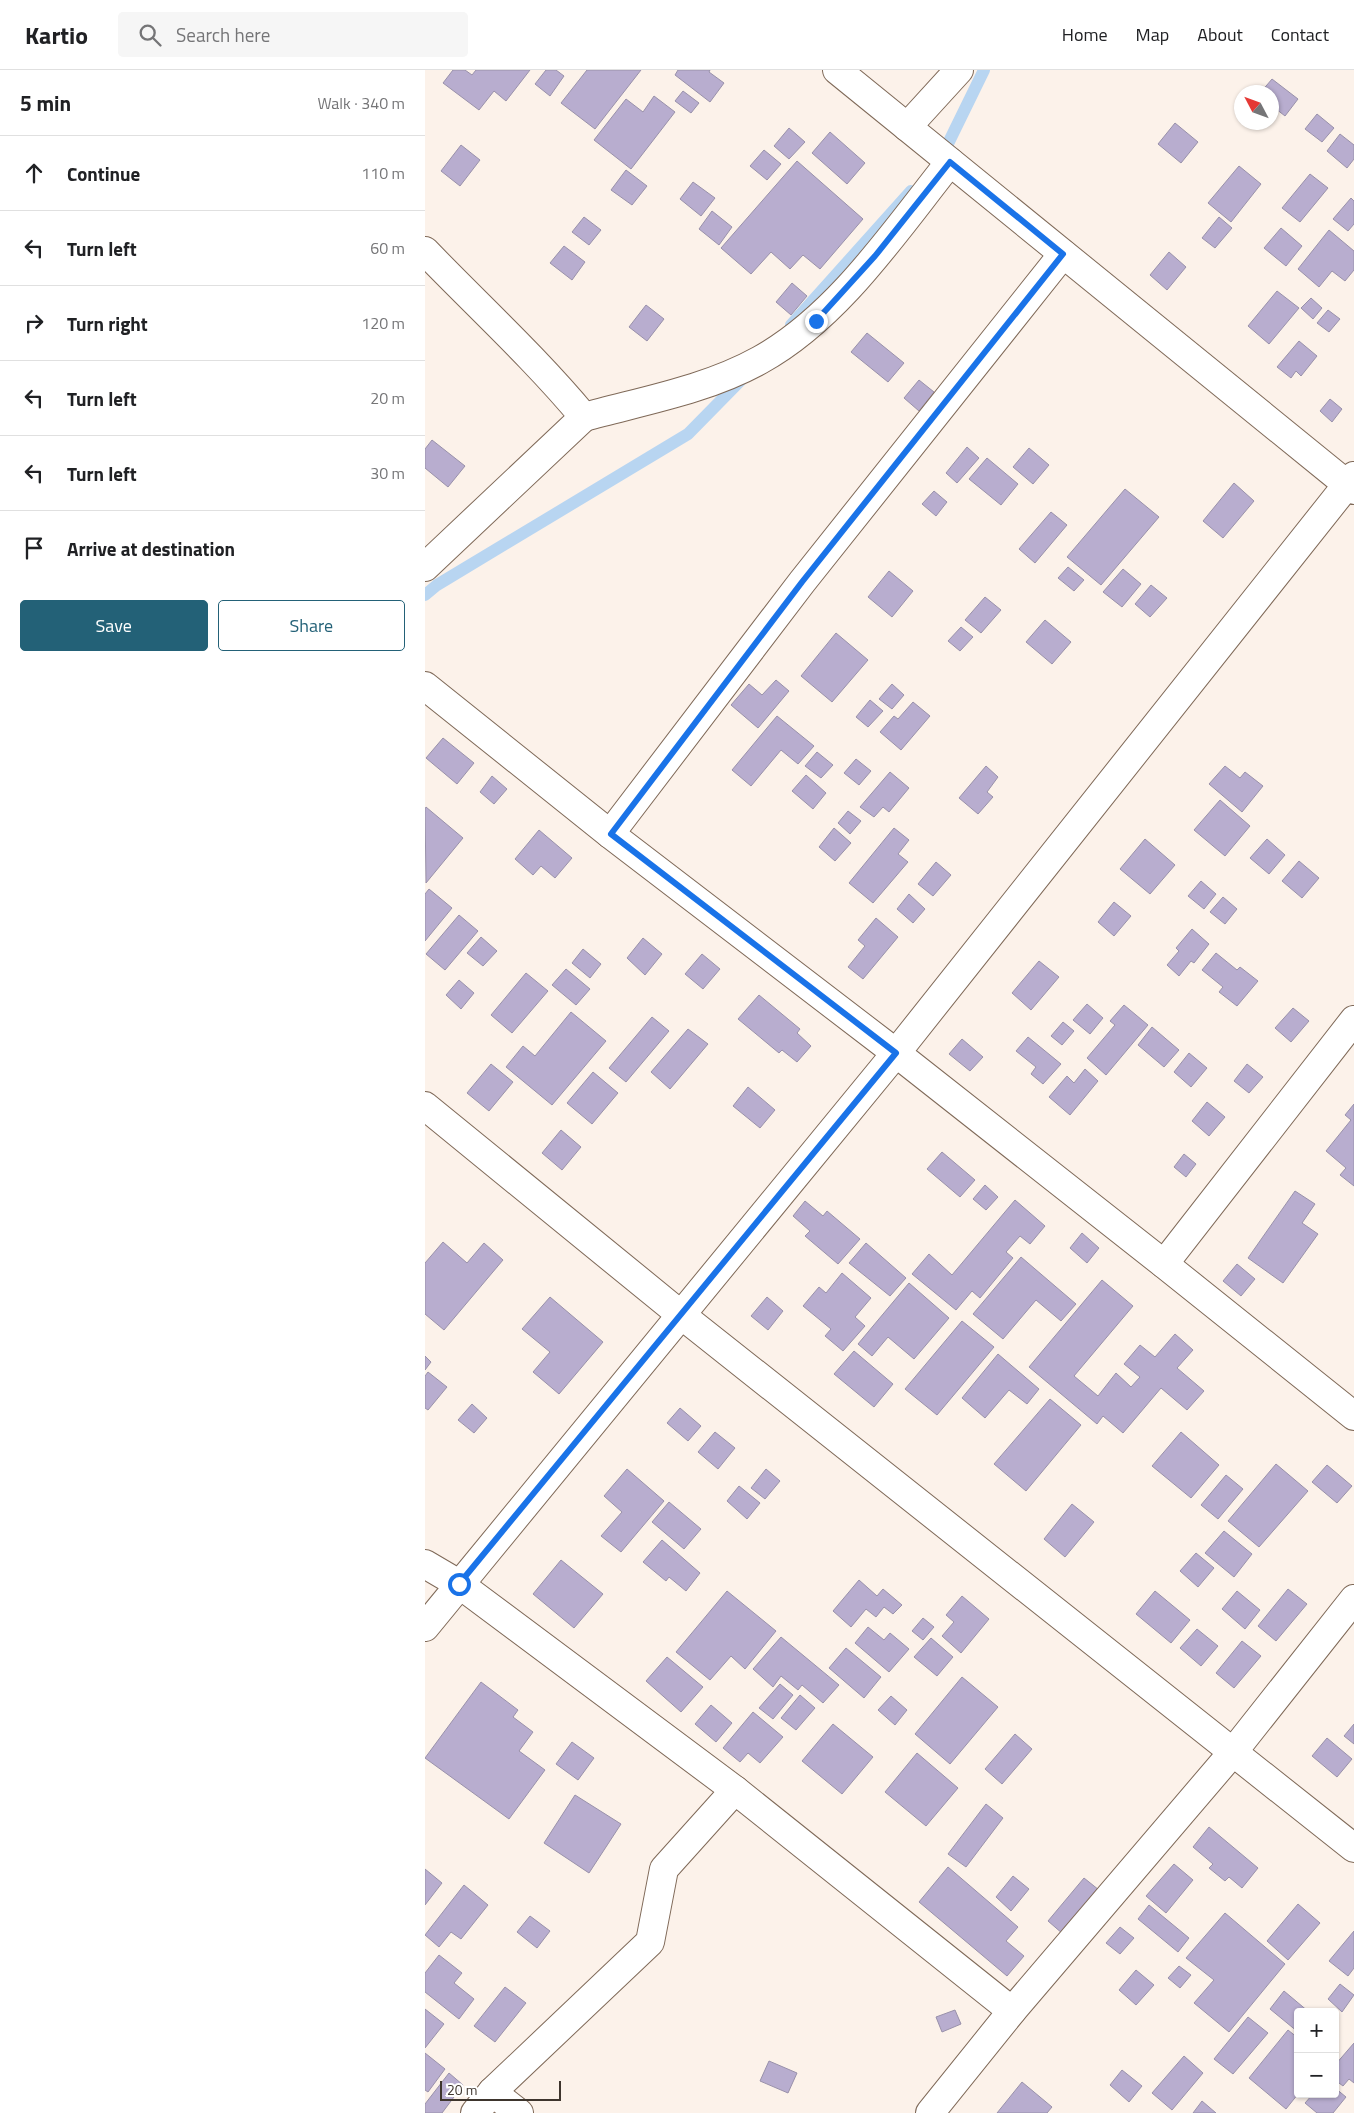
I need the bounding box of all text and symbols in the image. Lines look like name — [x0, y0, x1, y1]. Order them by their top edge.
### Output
search box — [118, 12, 468, 57]
text: Kartio — [25, 17, 88, 53]
text: Search here — [176, 20, 270, 49]
icon: search — [136, 21, 164, 49]
text: Home — [1062, 21, 1108, 48]
text: Map — [1136, 21, 1169, 48]
text: About — [1197, 21, 1243, 48]
text: Contact — [1271, 21, 1329, 48]
north arrow — [1234, 85, 1279, 130]
text: 5 min — [20, 87, 71, 119]
text: Walk · 340 m — [317, 91, 405, 115]
icon: ahead — [20, 159, 48, 187]
text: Continue — [67, 159, 140, 188]
text: 110 m — [361, 161, 405, 185]
icon: left — [20, 234, 48, 262]
text: Turn left — [67, 234, 137, 263]
text: 60 m — [370, 236, 405, 260]
icon: right — [20, 309, 48, 337]
text: Turn right — [67, 309, 148, 338]
route end — [805, 310, 828, 333]
text: 120 m — [361, 311, 405, 335]
icon: left — [20, 384, 48, 412]
text: Turn left — [67, 384, 137, 413]
text: 20 m — [370, 386, 405, 410]
icon: left — [20, 459, 48, 487]
text: Turn left — [67, 459, 137, 488]
text: 30 m — [370, 461, 405, 485]
icon: arrive — [20, 534, 48, 562]
text: Arrive at destination — [67, 534, 235, 563]
button: Save — [20, 600, 208, 651]
button: Share — [218, 600, 405, 651]
route start — [448, 1573, 471, 1596]
map controls — [1294, 2008, 1339, 2098]
button: + — [1294, 2008, 1339, 2053]
button: − — [1294, 2053, 1339, 2098]
scale bar — [440, 2078, 561, 2101]
text: 20 m — [447, 2079, 477, 2100]

